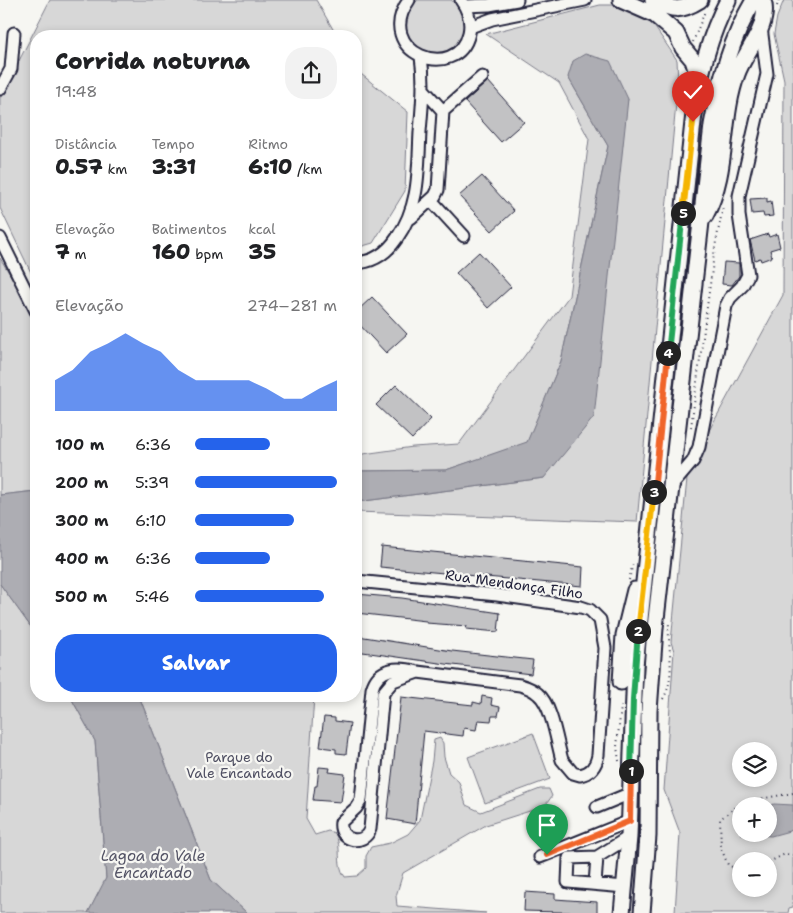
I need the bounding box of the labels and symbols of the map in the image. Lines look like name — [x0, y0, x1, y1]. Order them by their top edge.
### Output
pin — [672, 71, 714, 122]
pin: 5 — [670, 200, 696, 226]
pin: 4 — [656, 340, 680, 366]
pin: 3 — [642, 480, 666, 504]
street label: Rua Mendonça Filho — [444, 565, 584, 603]
pin: 2 — [626, 618, 650, 644]
park label: Parque do Vale Encantado — [186, 748, 292, 782]
pin: 1 — [618, 758, 644, 784]
pin — [526, 804, 568, 855]
water label: Lagoa do Vale Encantado — [101, 846, 205, 883]

